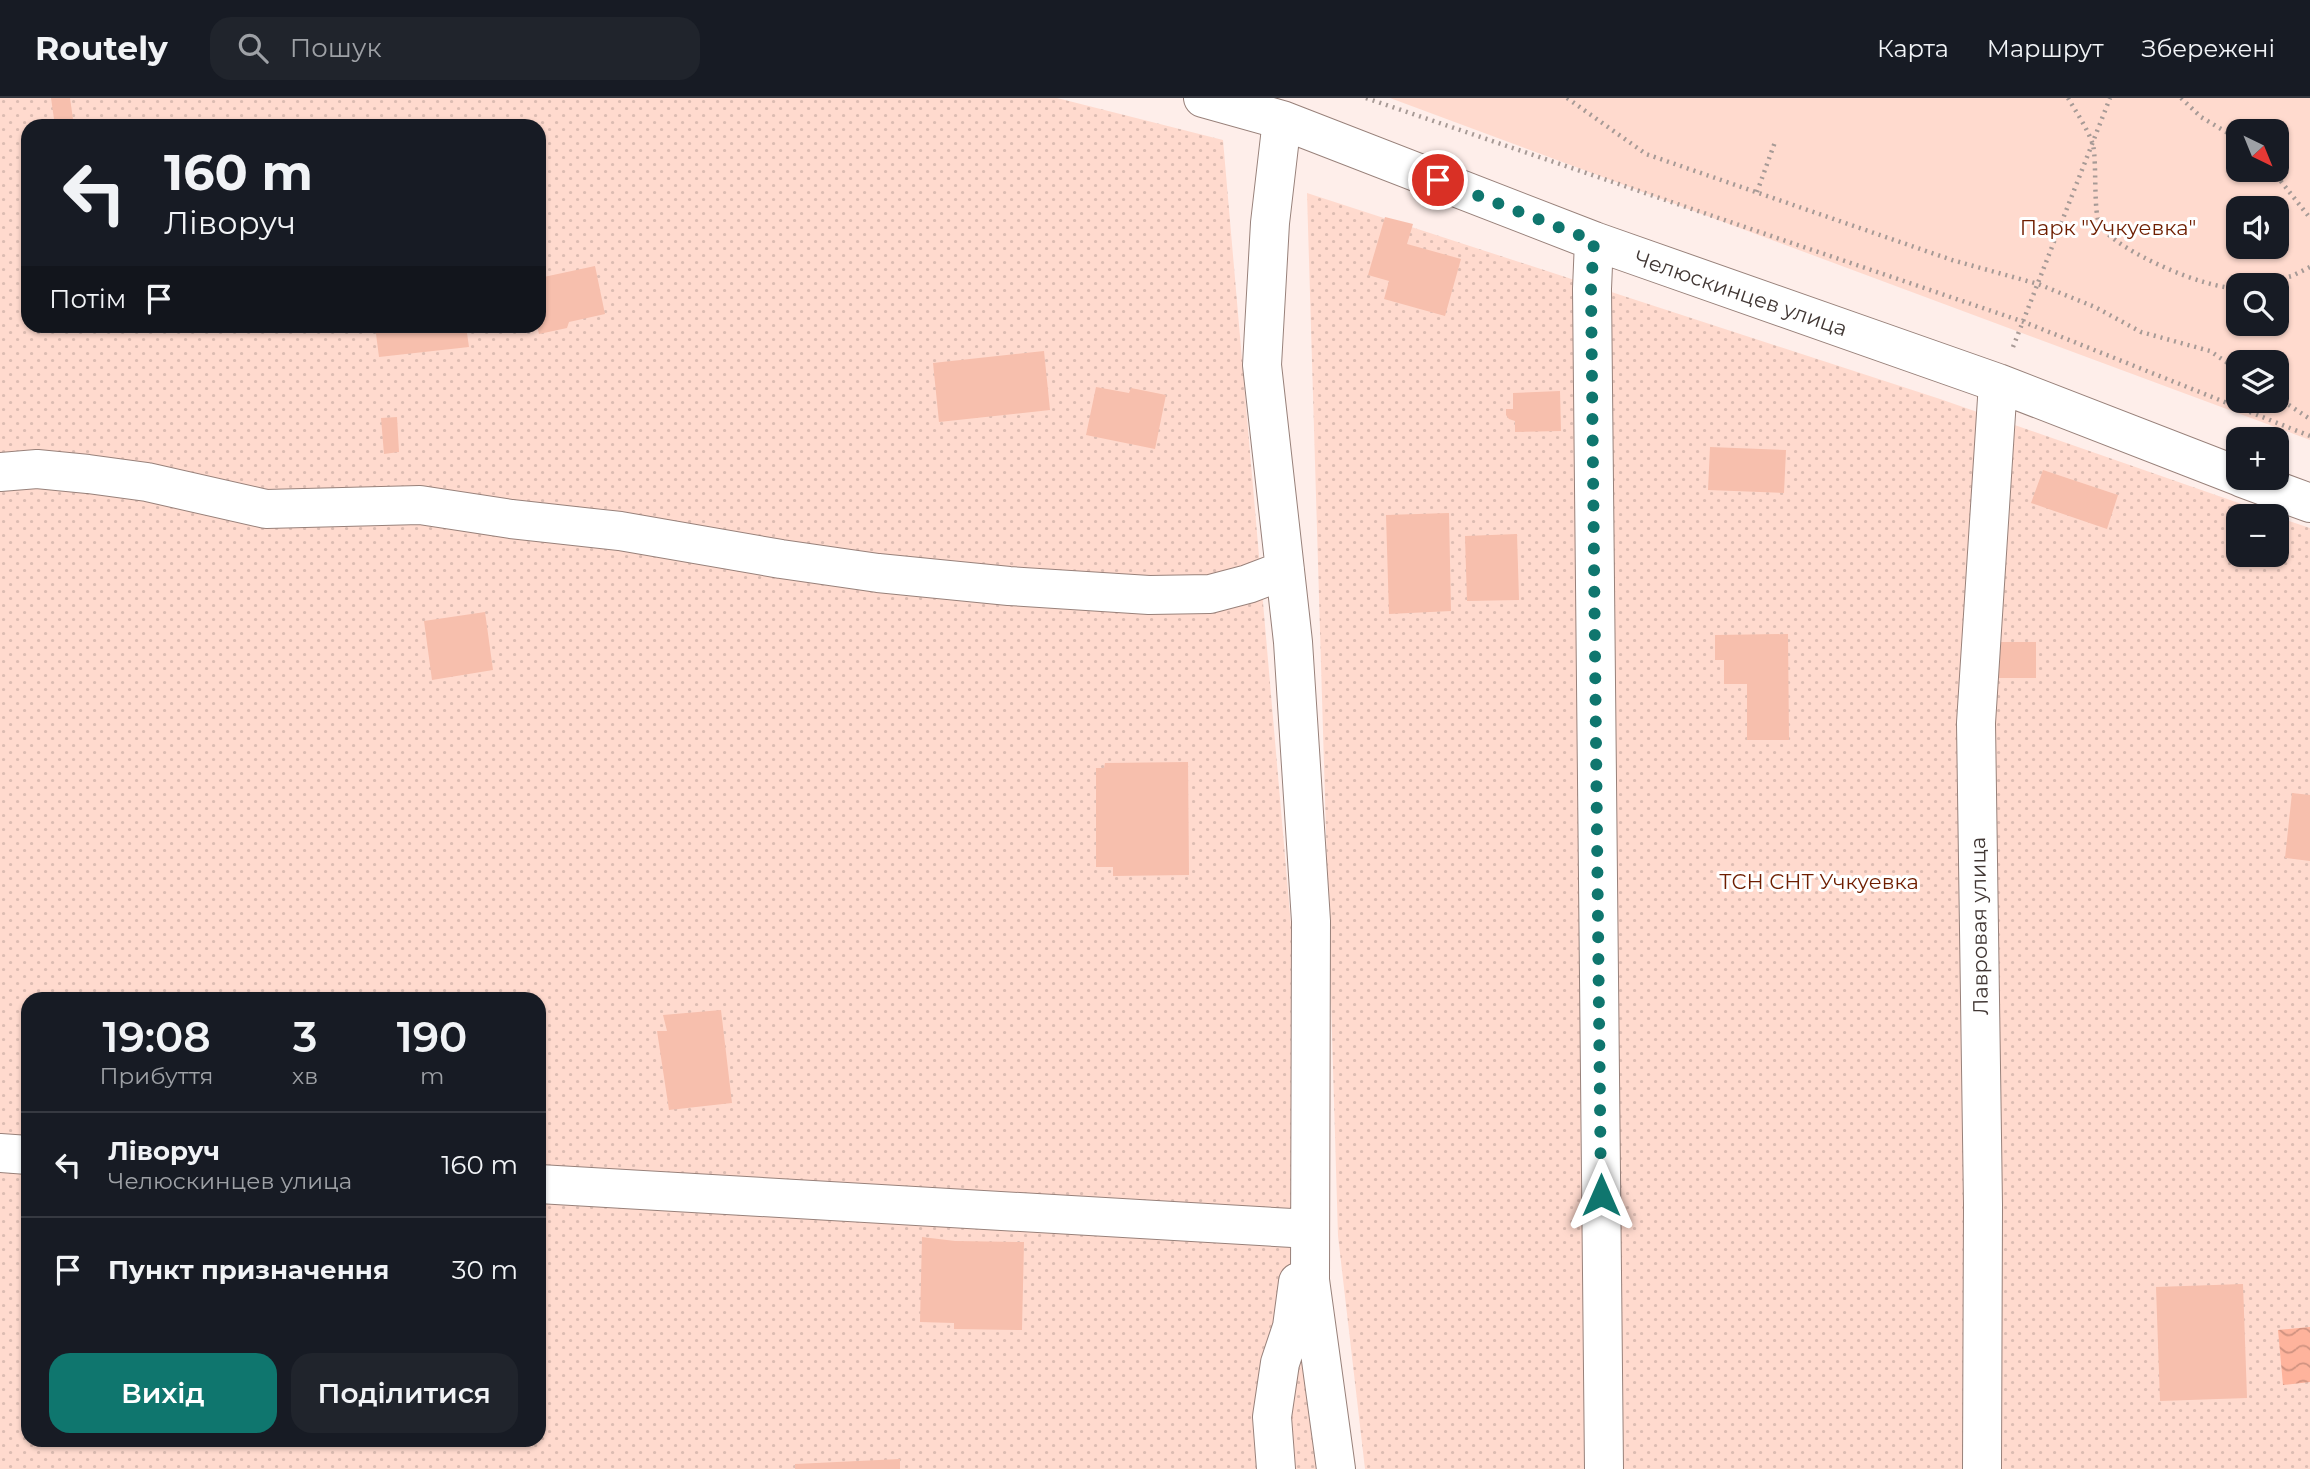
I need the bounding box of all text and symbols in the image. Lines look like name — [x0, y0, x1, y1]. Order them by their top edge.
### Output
search box — [210, 17, 700, 80]
text: Routely — [35, 28, 168, 68]
icon: search — [234, 29, 272, 67]
text: Пошук — [290, 32, 382, 64]
text: Карта — [1877, 34, 1949, 63]
text: Маршрут — [1987, 34, 2104, 63]
text: Збережені — [2142, 34, 2275, 63]
north arrow — [2226, 119, 2289, 182]
map controls — [2226, 119, 2289, 567]
text: 160 m — [164, 143, 313, 202]
icon: left — [49, 147, 140, 238]
pin — [1408, 150, 1468, 210]
icon: arrive — [1419, 161, 1457, 199]
button: sound — [2226, 196, 2289, 259]
text: Ліворуч — [164, 203, 296, 242]
park label: Парк "Учкуевка" — [2020, 215, 2196, 240]
street label: Челюскинцев улица — [1631, 245, 1851, 341]
button: search — [2226, 273, 2289, 336]
icon: arrive — [140, 280, 178, 318]
text: Потім — [49, 283, 126, 315]
button: layers — [2226, 350, 2289, 413]
button: + — [2226, 427, 2289, 490]
button: − — [2226, 504, 2289, 567]
street label: Лавровая улица — [1965, 837, 1993, 1015]
park label: ТСН СНТ Учкуевка — [1719, 869, 1919, 894]
text: 19:08 — [102, 1011, 211, 1063]
text: 3 — [293, 1011, 317, 1063]
text: 190 — [397, 1011, 467, 1063]
text: Прибуття — [100, 1062, 214, 1090]
text: хв — [292, 1062, 318, 1090]
text: m — [420, 1062, 444, 1090]
text: Ліворуч — [108, 1135, 220, 1167]
icon: left — [49, 1146, 87, 1184]
text: 160 m — [441, 1149, 518, 1181]
position arrow — [1564, 1158, 1638, 1232]
text: Челюскинцев улица — [108, 1167, 352, 1195]
icon: arrive — [49, 1251, 87, 1289]
text: Пункт призначення — [108, 1254, 389, 1286]
text: 30 m — [452, 1254, 518, 1286]
button: Вихід — [49, 1353, 277, 1433]
button: Поділитися — [291, 1353, 518, 1433]

